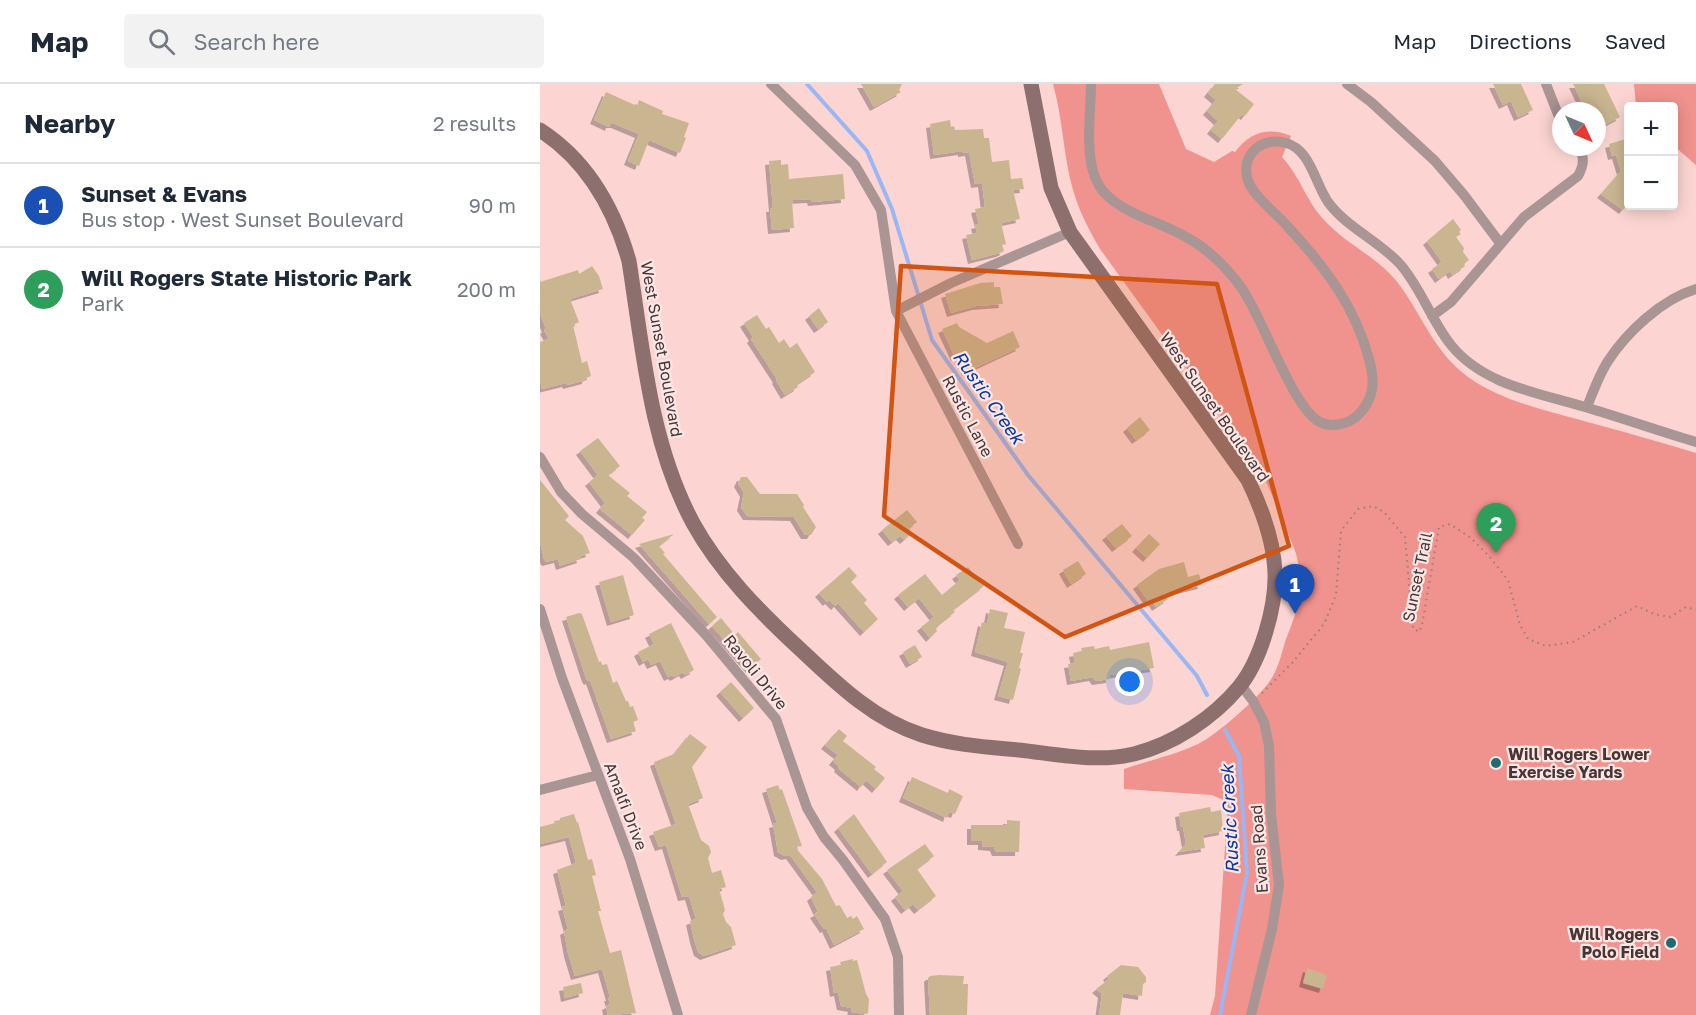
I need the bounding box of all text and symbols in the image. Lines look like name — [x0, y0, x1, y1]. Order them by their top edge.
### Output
search box — [124, 14, 544, 68]
text: Map — [30, 25, 88, 58]
icon: search — [145, 25, 178, 58]
text: Search here — [193, 28, 319, 55]
text: Map — [1393, 28, 1436, 54]
text: Directions — [1469, 28, 1572, 54]
text: Saved — [1605, 28, 1666, 54]
north arrow — [1552, 102, 1606, 156]
map controls — [1624, 102, 1678, 210]
button: + — [1624, 102, 1678, 156]
text: Nearby — [24, 108, 115, 139]
text: 2 results — [433, 111, 516, 135]
button: − — [1624, 156, 1678, 210]
text: Sunset & Evans — [81, 180, 247, 207]
text: 1 — [38, 193, 49, 217]
text: 90 m — [469, 193, 516, 217]
text: Bus stop · West Sunset Boulevard — [81, 207, 404, 231]
street label: West Sunset Boulevard — [637, 260, 687, 438]
text: Will Rogers State Historic Park — [81, 264, 412, 291]
text: 2 — [37, 277, 50, 301]
text: 200 m — [457, 277, 516, 301]
text: Park — [81, 291, 124, 315]
street label: West Sunset Boulevard — [1156, 328, 1274, 486]
water label: Rustic Creek — [949, 346, 1030, 449]
street label: Rustic Lane — [938, 372, 998, 460]
pin: 2 — [1476, 504, 1516, 553]
street label: Sunset Trail — [1398, 530, 1436, 624]
pin: 1 — [1276, 564, 1314, 614]
street label: Ravoli Drive — [720, 630, 792, 714]
your location — [1115, 667, 1144, 696]
place label: Will Rogers Lower Exercise Yards — [1508, 744, 1650, 782]
marker: Will Rogers Lower Exercise Yards — [1489, 756, 1503, 770]
street label: Amalfi Drive — [600, 759, 652, 853]
water label: Rustic Creek — [1215, 762, 1243, 874]
street label: Evans Road — [1246, 804, 1272, 894]
place label: Will Rogers Polo Field — [1569, 924, 1659, 962]
marker: Will Rogers Polo Field — [1664, 936, 1678, 950]

